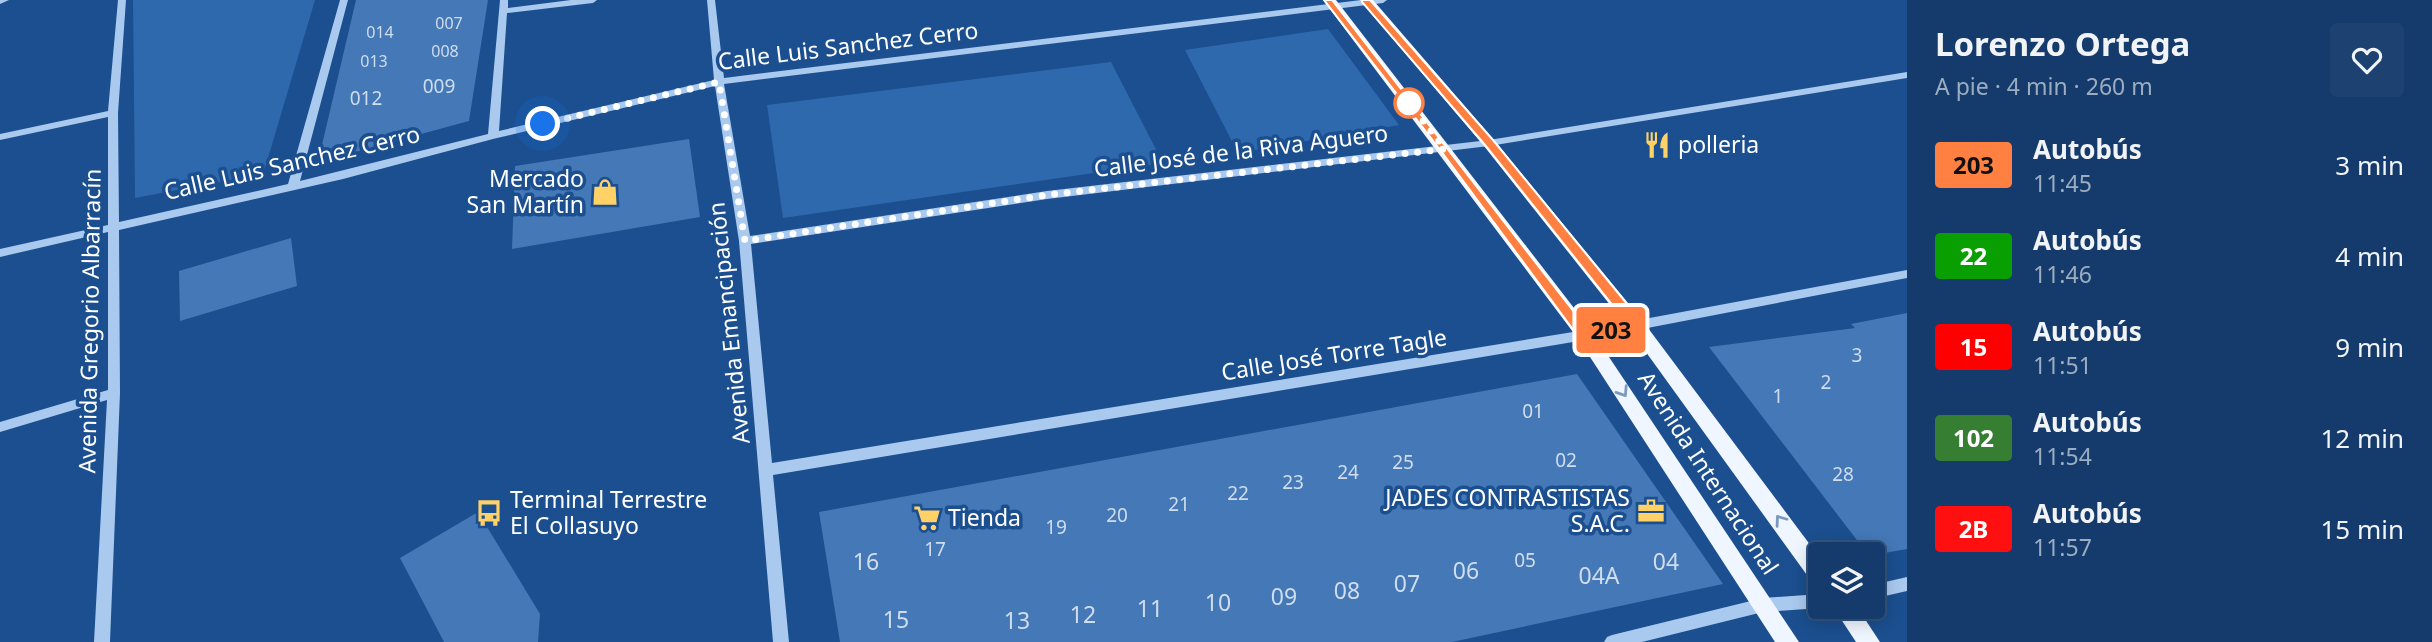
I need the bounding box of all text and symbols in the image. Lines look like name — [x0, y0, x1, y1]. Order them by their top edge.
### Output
house number: 007 — [435, 12, 463, 34]
street label: Calle Luis Sanchez Cerro — [716, 13, 980, 77]
house number: 014 — [366, 21, 394, 43]
text: Lorenzo Ortega — [1935, 21, 2190, 66]
button: heart — [2330, 23, 2404, 97]
house number: 008 — [431, 40, 459, 62]
house number: 013 — [360, 50, 388, 72]
text: A pie · 4 min · 260 m — [1935, 70, 2153, 102]
house number: 009 — [423, 73, 455, 99]
house number: 012 — [350, 85, 382, 111]
unlabelled marker — [1394, 88, 1424, 118]
your location — [525, 106, 560, 141]
street label: Calle José de la Riva Aguero — [1092, 116, 1390, 184]
street label: Calle Luis Sanchez Cerro — [161, 117, 423, 207]
place label: polleria — [1678, 128, 1759, 160]
restaurant icon: polleria — [1642, 130, 1672, 160]
text: Autobús — [2033, 131, 2142, 167]
text: 3 min — [2335, 147, 2404, 183]
text: 203 — [1953, 148, 1994, 181]
place label: Mercado San Martín — [467, 162, 584, 220]
text: 11:45 — [2033, 167, 2092, 199]
street label: Avenida Gregorio Albarracín — [70, 168, 108, 474]
shop icon: Mercado San Martín — [590, 177, 620, 207]
street label: Avenida Emancipación — [699, 201, 757, 446]
text: Autobús — [2033, 222, 2142, 258]
text: 4 min — [2335, 238, 2404, 274]
text: 22 — [1960, 239, 1987, 272]
text: 11:46 — [2033, 258, 2092, 290]
line badge: 203 — [1571, 307, 1651, 353]
text: 203 — [1590, 313, 1632, 346]
text: Autobús — [2033, 313, 2142, 349]
street label: Calle José Torre Tagle — [1219, 320, 1449, 388]
text: 9 min — [2335, 329, 2404, 365]
text: 15 — [1960, 330, 1987, 363]
house number: 3 — [1852, 342, 1862, 368]
text: 11:51 — [2033, 349, 2092, 381]
street label: Avenida Internacional — [1631, 365, 1787, 580]
house number: 2 — [1821, 369, 1831, 395]
house number: 1 — [1773, 383, 1783, 409]
one-way arrow — [1614, 385, 1627, 398]
house number: 01 — [1522, 398, 1544, 424]
text: Autobús — [2033, 404, 2142, 440]
text: 12 min — [2320, 420, 2404, 456]
text: 102 — [1953, 421, 1994, 454]
text: 11:54 — [2033, 440, 2092, 472]
house number: 02 — [1555, 447, 1577, 473]
house number: 25 — [1392, 449, 1414, 475]
house number: 24 — [1337, 459, 1359, 485]
house number: 28 — [1832, 461, 1854, 487]
house number: 23 — [1282, 469, 1304, 495]
house number: 22 — [1227, 480, 1249, 506]
place label: JADES CONTRASTISTAS S.A.C. — [1383, 481, 1630, 539]
place label: Terminal Terrestre El Collasuyo — [510, 483, 707, 541]
house number: 21 — [1168, 491, 1190, 517]
text: Autobús — [2033, 495, 2142, 531]
office icon: JADES CONTRASTISTAS S.A.C. — [1636, 496, 1666, 526]
bus stop icon: Terminal Terrestre El Collasuyo — [474, 498, 504, 528]
place label: Tienda — [948, 501, 1021, 533]
house number: 20 — [1106, 502, 1128, 528]
supermarket icon: Tienda — [912, 503, 942, 533]
text: 15 min — [2320, 511, 2404, 547]
text: 2B — [1959, 512, 1988, 545]
house number: 19 — [1045, 514, 1067, 540]
one-way arrow — [1775, 515, 1788, 528]
text: 11:57 — [2033, 531, 2092, 563]
house number: 17 — [924, 536, 946, 562]
map controls — [1808, 542, 1885, 619]
button: layers — [1808, 542, 1885, 619]
house number: 16 — [853, 545, 879, 577]
house number: 04 — [1653, 545, 1679, 577]
house number: 05 — [1514, 547, 1536, 573]
house number: 06 — [1453, 554, 1479, 586]
house number: 04A — [1578, 559, 1620, 591]
house number: 07 — [1394, 567, 1420, 599]
house number: 08 — [1334, 574, 1360, 606]
house number: 09 — [1271, 580, 1297, 612]
house number: 10 — [1205, 586, 1231, 618]
house number: 11 — [1137, 592, 1163, 624]
house number: 12 — [1070, 598, 1096, 630]
house number: 15 — [883, 603, 909, 635]
house number: 13 — [1004, 604, 1030, 636]

